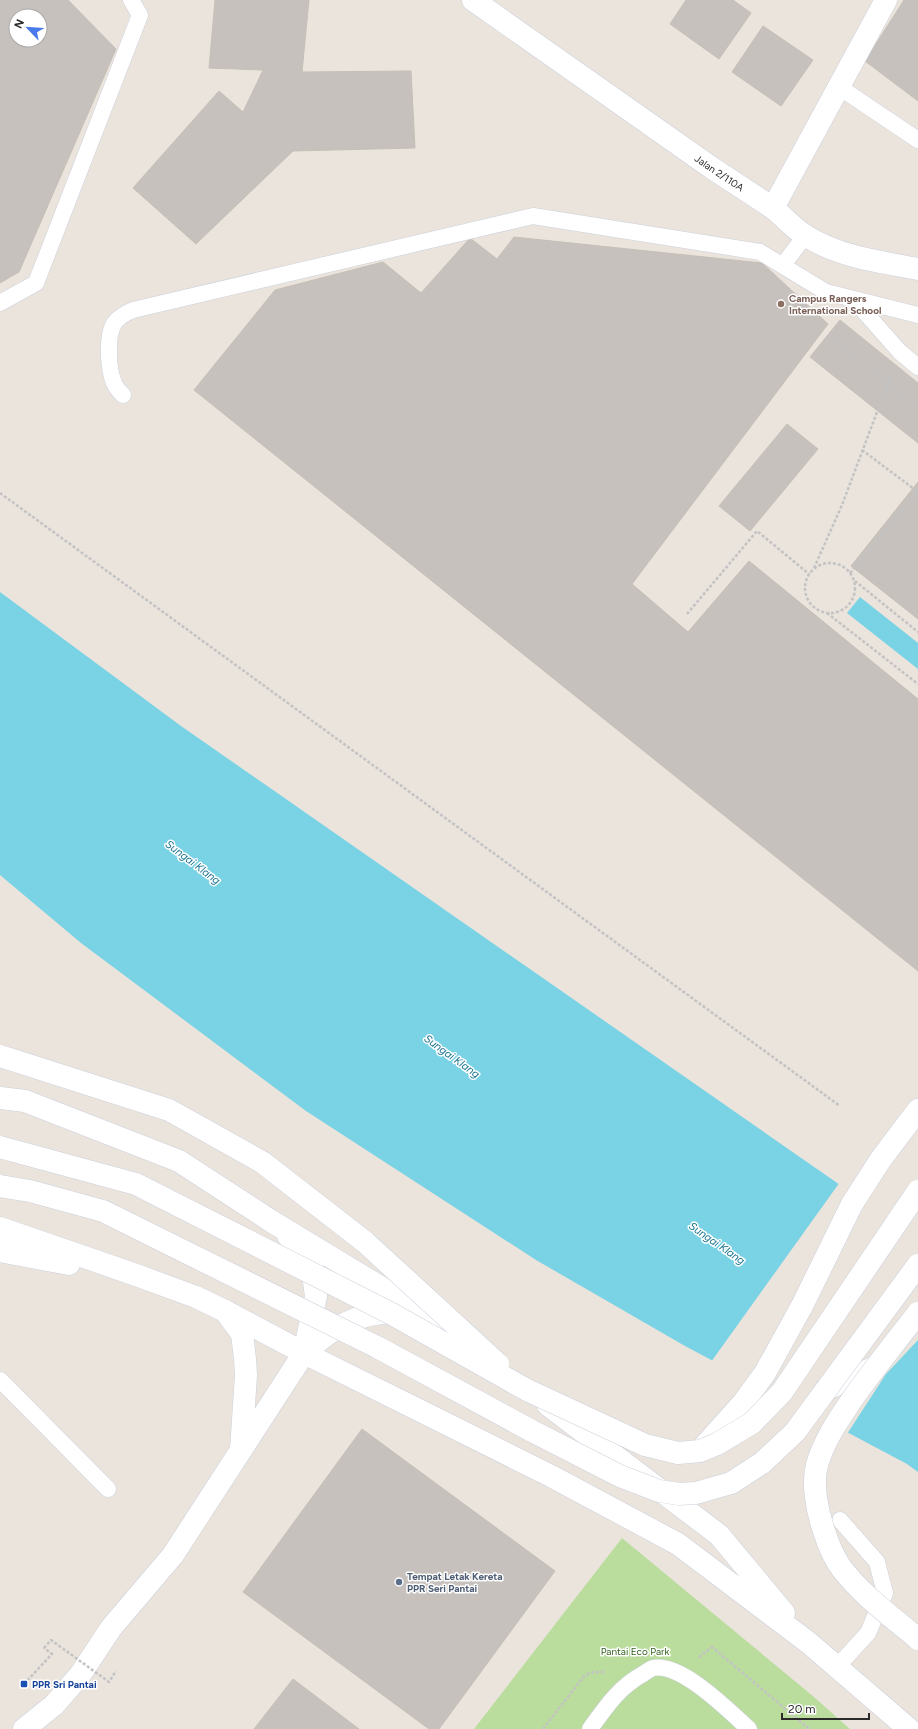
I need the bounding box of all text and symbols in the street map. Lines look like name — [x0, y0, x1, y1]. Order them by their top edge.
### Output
north arrow — [8, 8, 48, 48]
text: N — [12, 17, 27, 31]
street label: Jalan 2/110A — [692, 152, 747, 194]
place label: Campus Rangers International School — [789, 292, 881, 317]
marker: Campus Rangers International School — [776, 299, 786, 309]
water label: Sungai Klang — [163, 838, 223, 888]
water label: Sungai Klang — [421, 1032, 482, 1081]
water label: Sungai Klang — [686, 1219, 748, 1268]
place label: Tempat Letak Kereta PPR Seri Pantai — [407, 1570, 503, 1595]
marker: Tempat Letak Kereta PPR Seri Pantai — [394, 1577, 404, 1587]
park label: Pantai Eco Park — [601, 1645, 669, 1658]
place label: PPR Sri Pantai — [32, 1678, 97, 1691]
marker: PPR Sri Pantai — [19, 1679, 29, 1689]
scale bar — [782, 1695, 869, 1721]
text: 20 m — [788, 1702, 816, 1716]

